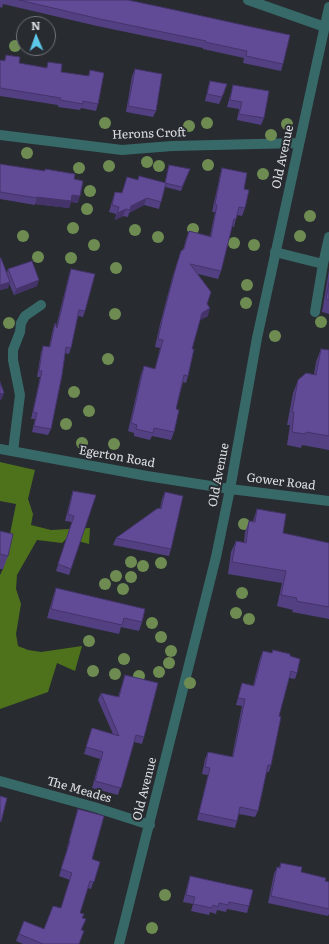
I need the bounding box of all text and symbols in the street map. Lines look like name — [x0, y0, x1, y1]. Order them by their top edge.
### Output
north arrow — [16, 16, 56, 56]
text: N — [31, 17, 41, 33]
street label: Old Avenue — [269, 124, 297, 190]
street label: Herons Croft — [112, 126, 186, 142]
street label: Old Avenue — [206, 442, 232, 508]
street label: Egerton Road — [78, 443, 156, 471]
street label: Gower Road — [246, 471, 316, 493]
street label: Old Avenue — [130, 756, 160, 822]
street label: The Meades — [45, 774, 113, 806]

